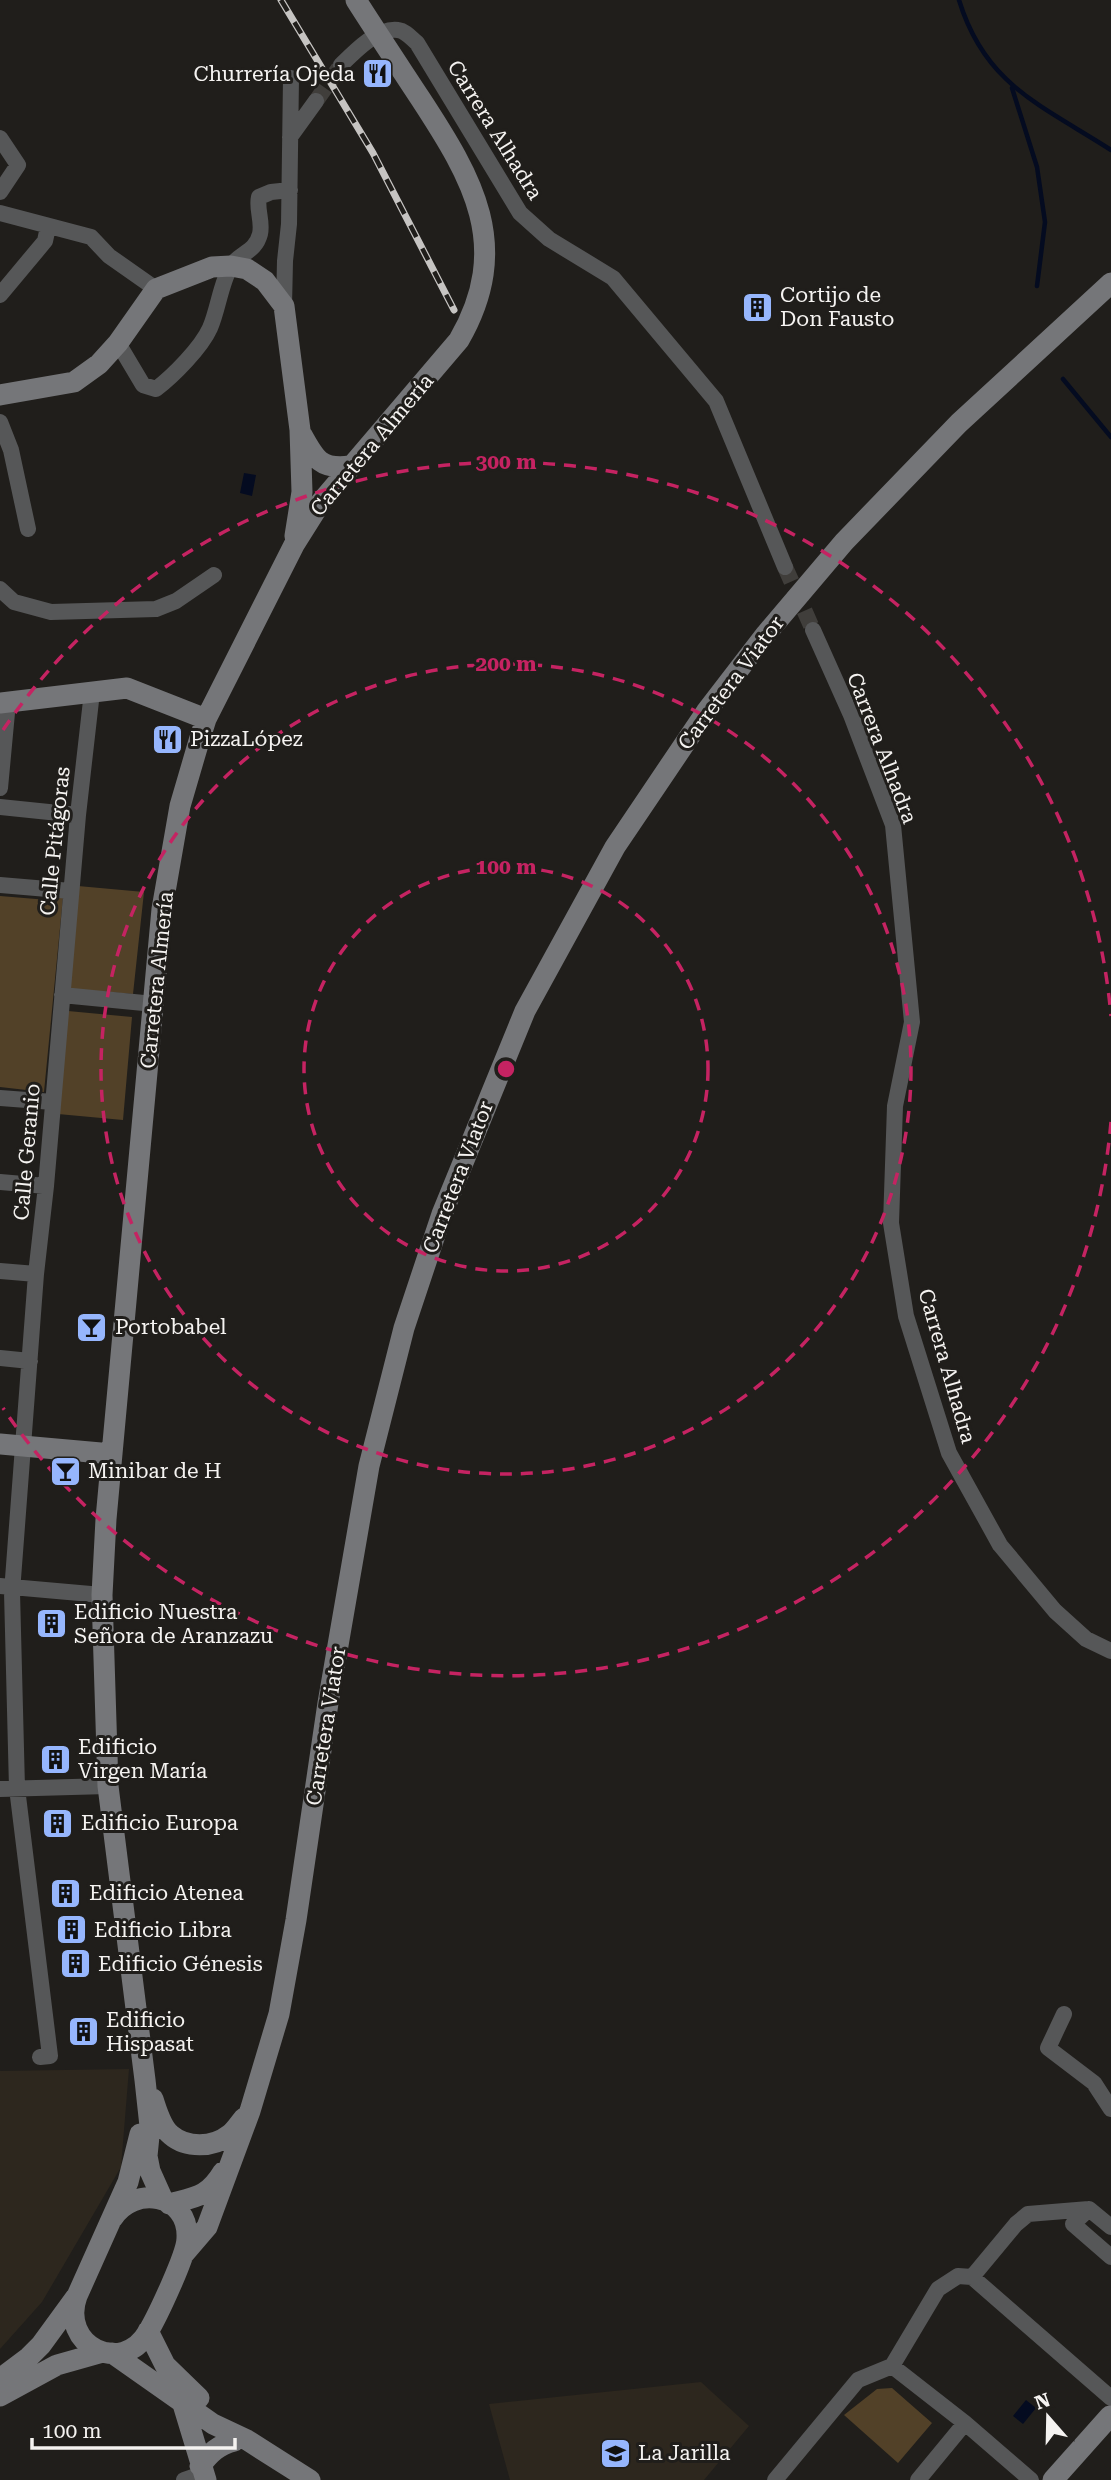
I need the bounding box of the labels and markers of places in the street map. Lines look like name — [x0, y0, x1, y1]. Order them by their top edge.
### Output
restaurant icon: Churrería Ojeda — [361, 57, 395, 91]
place label: Churrería Ojeda — [193, 62, 356, 86]
place label: Cortijo de Don Fausto — [780, 283, 895, 331]
building icon: Cortijo de Don Fausto — [740, 290, 774, 324]
restaurant icon: PizzaLópez — [150, 722, 184, 756]
place label: PizzaLópez — [190, 727, 303, 751]
centre of rings — [494, 1057, 518, 1081]
bar icon: Portobabel — [75, 1310, 109, 1344]
place label: Portobabel — [115, 1315, 227, 1339]
bar icon: Minibar de H — [48, 1454, 82, 1488]
place label: Minibar de H — [88, 1459, 221, 1483]
place label: Edificio Nuestra Señora de Aranzazu — [74, 1600, 273, 1648]
building icon: Edificio Nuestra Señora de Aranzazu — [34, 1607, 68, 1641]
place label: Edificio Virgen María — [78, 1735, 208, 1783]
building icon: Edificio Virgen María — [38, 1742, 72, 1776]
building icon: Edificio Europa — [41, 1806, 75, 1840]
place label: Edificio Europa — [81, 1811, 239, 1835]
building icon: Edificio Atenea — [49, 1876, 83, 1910]
place label: Edificio Atenea — [89, 1881, 244, 1905]
building icon: Edificio Libra — [54, 1913, 88, 1947]
place label: Edificio Libra — [94, 1918, 232, 1942]
building icon: Edificio Génesis — [58, 1947, 92, 1981]
place label: Edificio Génesis — [98, 1952, 263, 1976]
place label: Edificio Hispasat — [106, 2008, 194, 2056]
building icon: Edificio Hispasat — [66, 2015, 100, 2049]
school or university icon: La Jarilla — [598, 2436, 632, 2470]
place label: La Jarilla — [638, 2441, 731, 2465]

